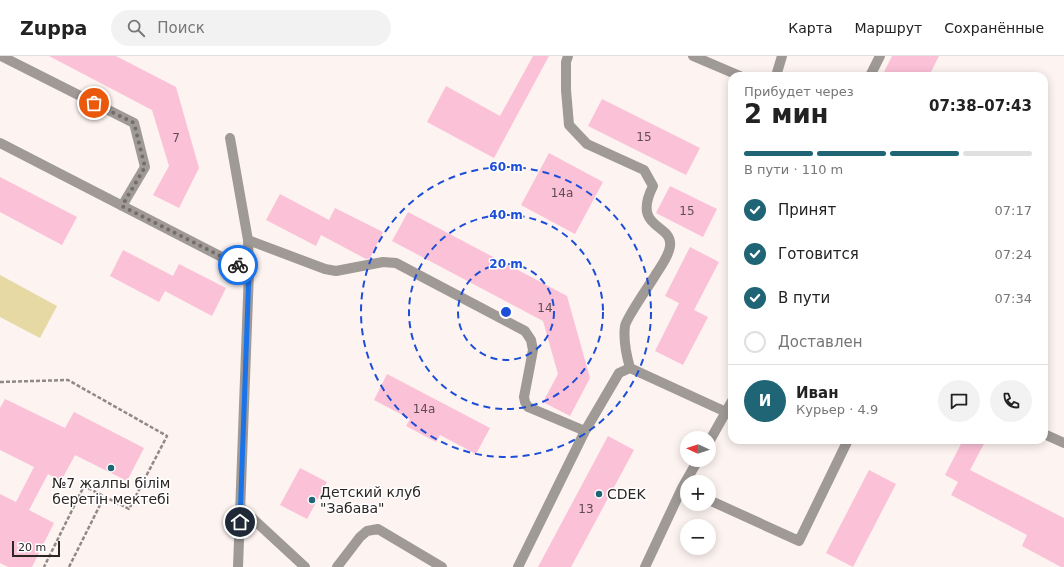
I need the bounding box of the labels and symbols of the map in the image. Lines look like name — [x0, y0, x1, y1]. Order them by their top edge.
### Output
pin — [77, 86, 111, 120]
house number: 15 — [636, 130, 652, 144]
house number: 7 — [172, 131, 180, 145]
text: 60 m — [489, 160, 523, 174]
house number: 14а — [551, 186, 573, 200]
house number: 15 — [679, 204, 695, 218]
text: 40 m — [489, 208, 523, 222]
courier — [218, 245, 258, 285]
text: 20 m — [489, 257, 523, 271]
house number: 14 — [537, 301, 553, 315]
centre of rings — [499, 305, 513, 319]
house number: 14а — [413, 402, 435, 416]
north arrow — [680, 431, 716, 467]
marker: №7 жалпы білім беретін мектебі — [106, 463, 116, 473]
place label: №7 жалпы білім беретін мектебі — [52, 475, 170, 507]
place label: Детский клуб "Забава" — [320, 484, 421, 516]
place label: CDEK — [607, 486, 646, 502]
marker: CDEK — [594, 489, 604, 499]
marker: Детский клуб "Забава" — [307, 495, 317, 505]
house number: 13 — [578, 502, 594, 516]
pin — [223, 505, 257, 539]
scale bar — [12, 539, 60, 558]

